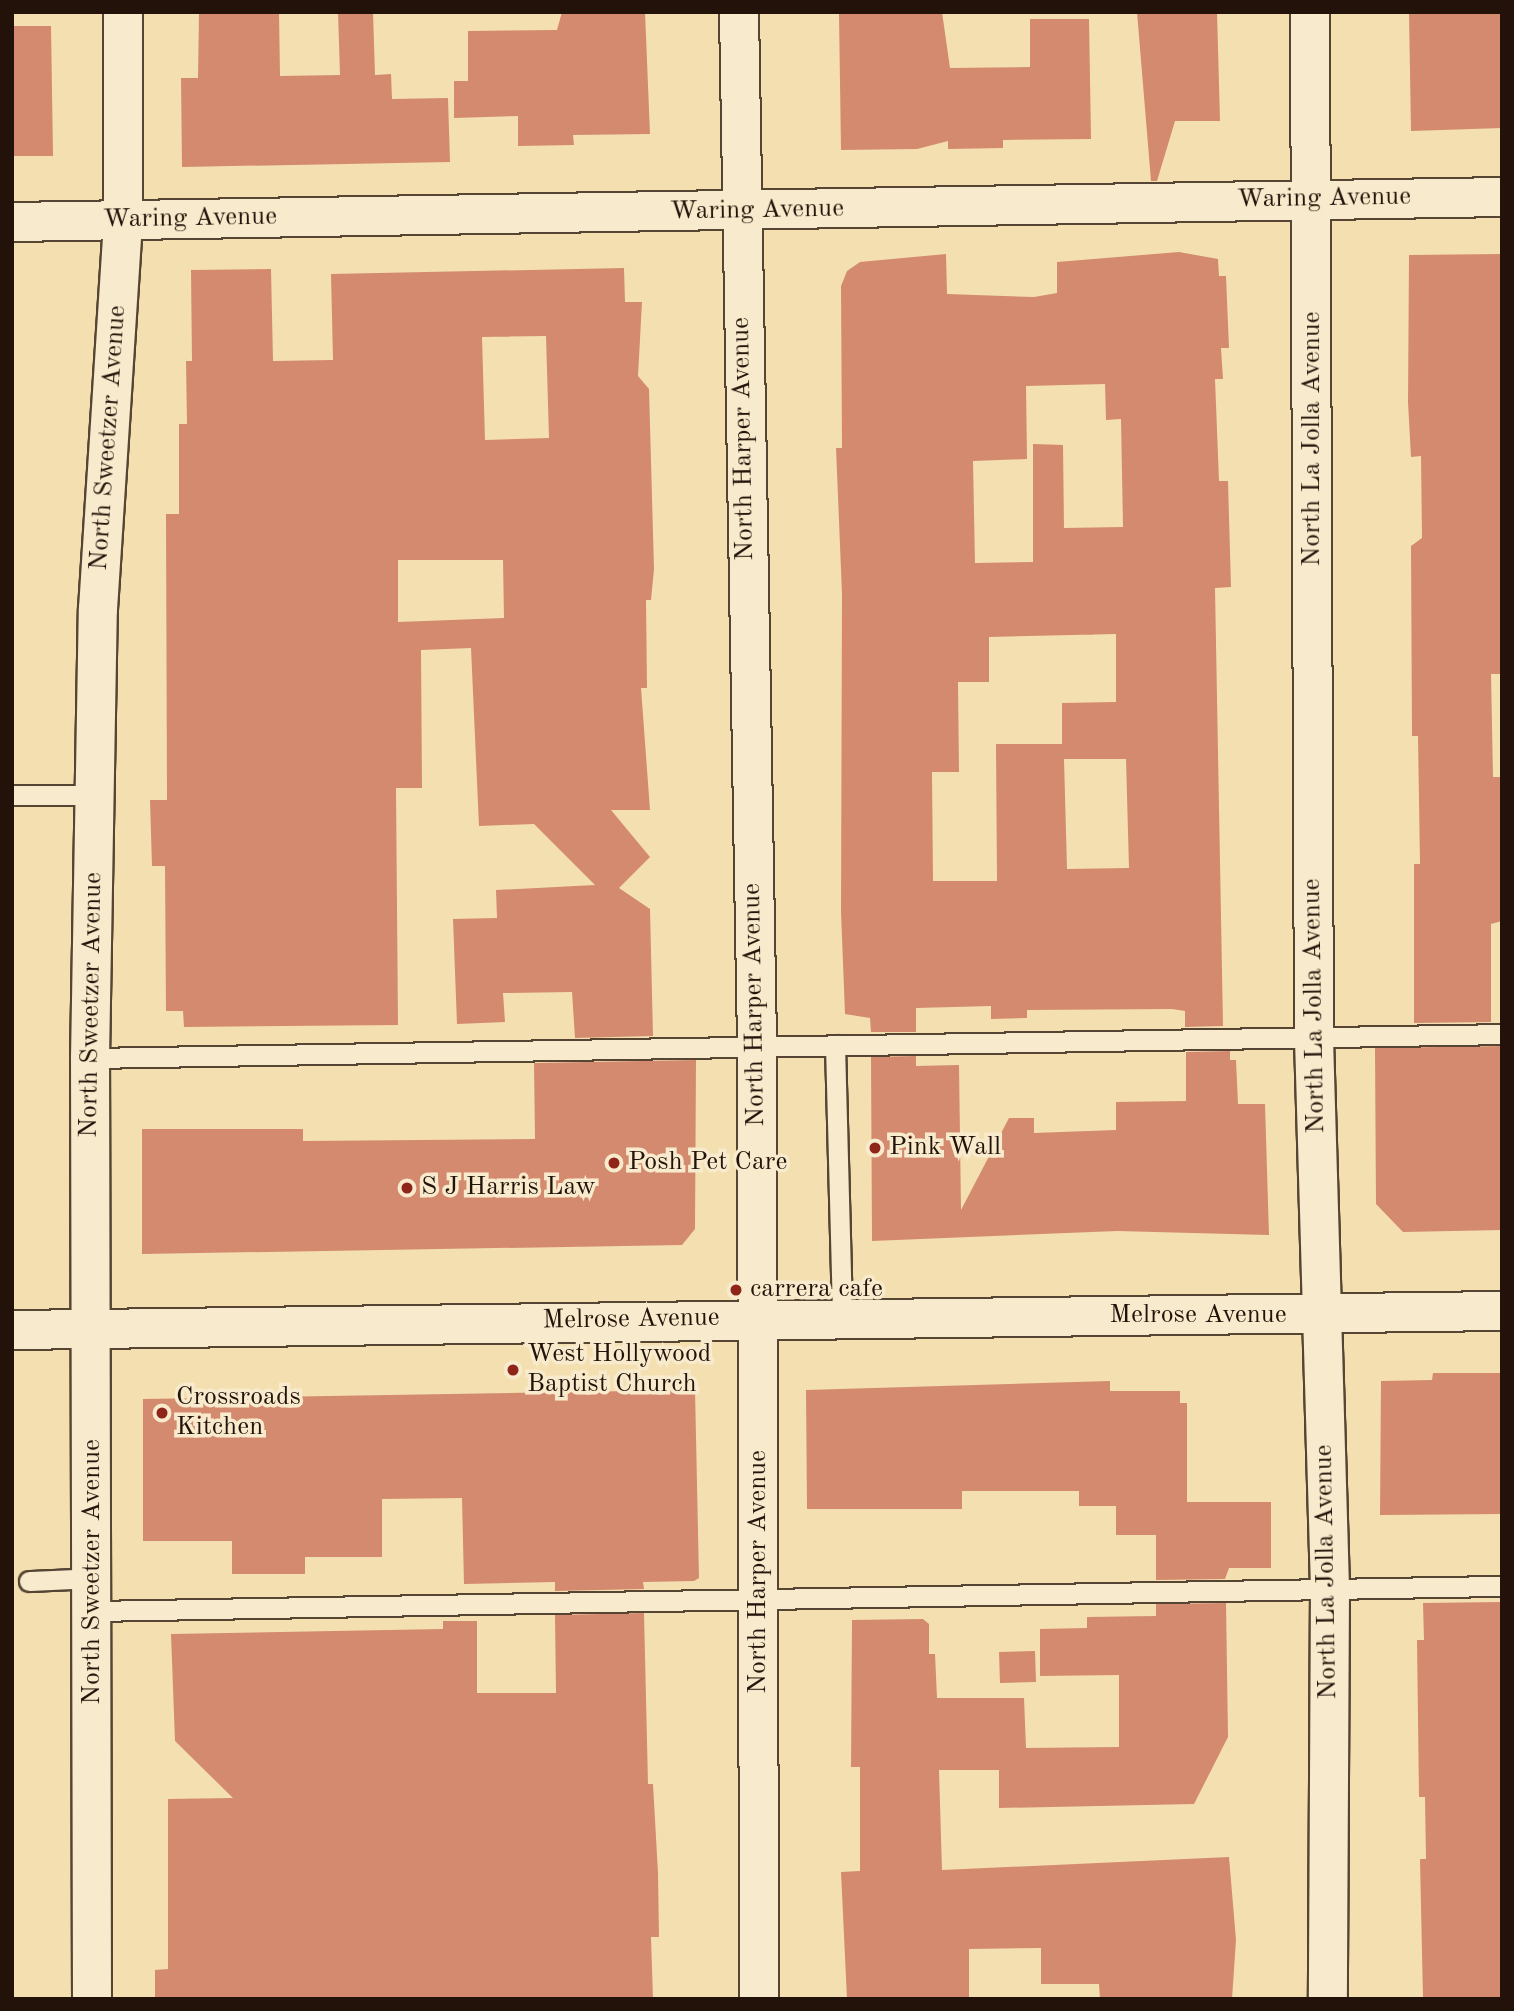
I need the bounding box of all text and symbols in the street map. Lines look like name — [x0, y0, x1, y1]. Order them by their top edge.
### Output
street label: Waring Avenue — [1237, 182, 1411, 216]
street label: Waring Avenue — [670, 194, 844, 228]
street label: Waring Avenue — [103, 202, 277, 236]
street label: North Sweetzer Avenue — [84, 304, 134, 572]
street label: North La Jolla Avenue — [1297, 311, 1329, 567]
street label: North Harper Avenue — [726, 317, 762, 561]
street label: North Sweetzer Avenue — [74, 872, 110, 1138]
street label: North La Jolla Avenue — [1297, 878, 1333, 1134]
street label: North Harper Avenue — [737, 883, 773, 1127]
place label: Pink Wall — [889, 1132, 1001, 1164]
marker: Pink Wall — [867, 1140, 883, 1156]
place label: Posh Pet Care — [628, 1147, 787, 1179]
marker: Posh Pet Care — [606, 1155, 622, 1171]
place label: S J Harris Law — [421, 1172, 596, 1204]
marker: S J Harris Law — [399, 1180, 415, 1196]
place label: carrera cafe — [750, 1274, 883, 1306]
marker: carrera cafe — [728, 1282, 744, 1298]
street label: Melrose Avenue — [1109, 1300, 1287, 1332]
street label: Melrose Avenue — [542, 1303, 720, 1337]
place label: West Hollywood Baptist Church — [527, 1339, 711, 1400]
marker: West Hollywood Baptist Church — [505, 1362, 521, 1378]
place label: Crossroads Kitchen — [176, 1382, 301, 1444]
marker: Crossroads Kitchen — [154, 1405, 170, 1421]
street label: North Sweetzer Avenue — [77, 1439, 109, 1705]
street label: North La Jolla Avenue — [1309, 1444, 1345, 1700]
street label: North Harper Avenue — [743, 1450, 775, 1694]

